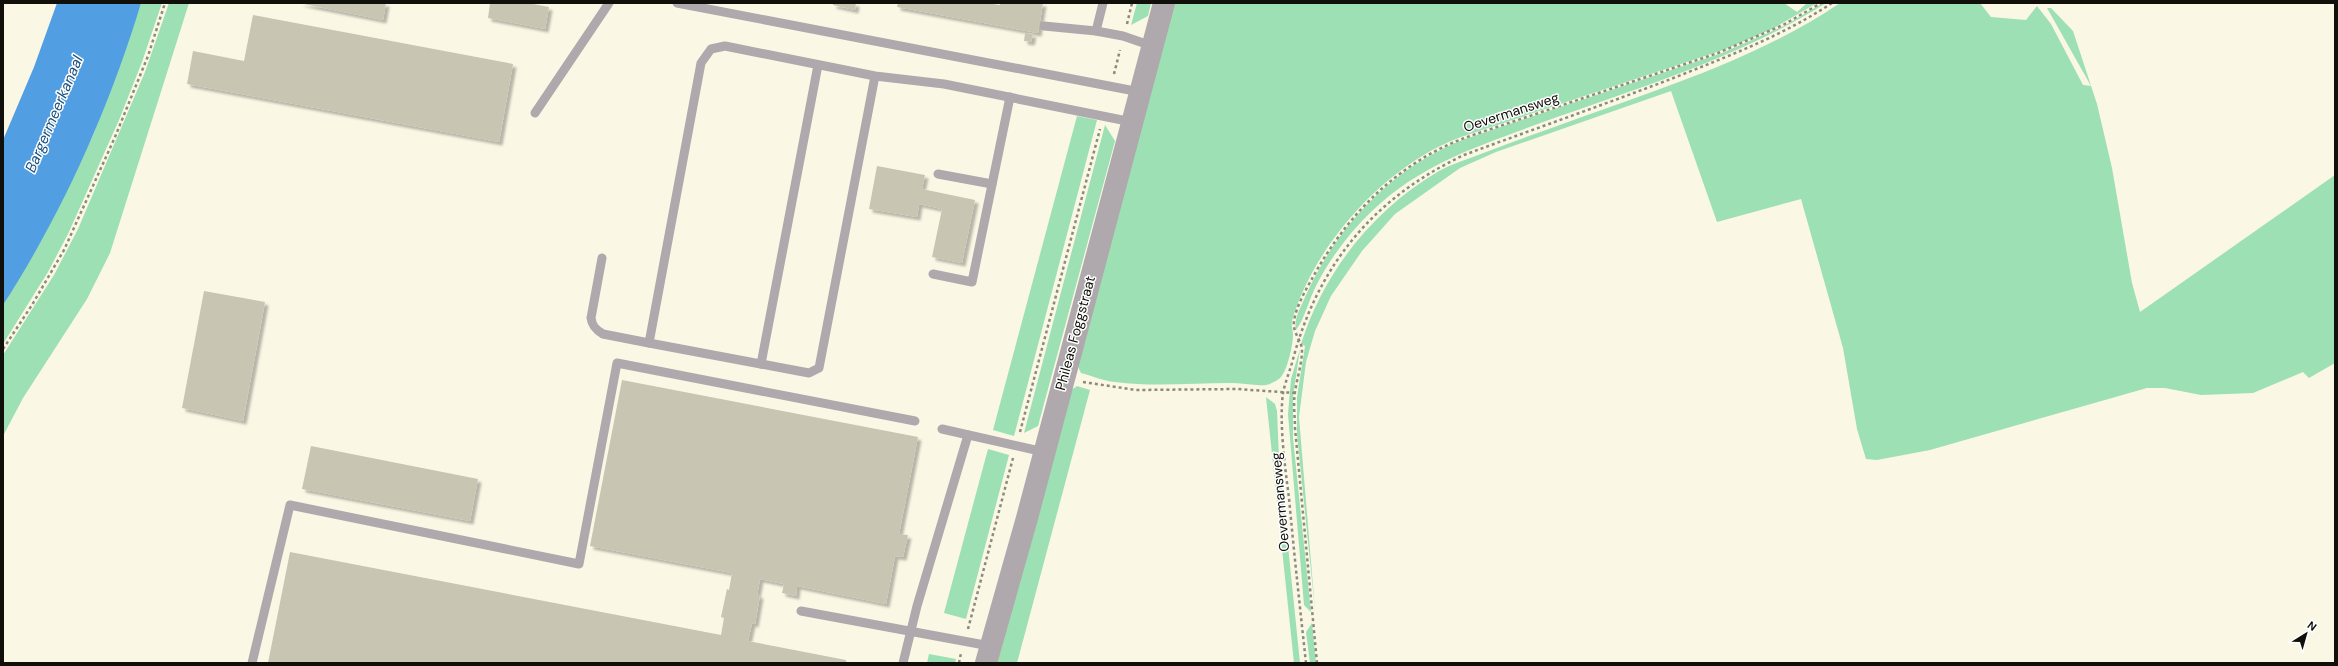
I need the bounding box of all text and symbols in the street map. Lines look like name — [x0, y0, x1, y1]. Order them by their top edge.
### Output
water label: Bargermeerkanaal — [20, 52, 88, 175]
street label: Oevermansweg — [1461, 88, 1561, 136]
street label: Phileas Foggstraat — [1051, 274, 1099, 392]
street label: Oevermansweg — [1267, 451, 1293, 552]
north arrow — [2286, 614, 2326, 654]
text: N — [2305, 618, 2319, 634]

